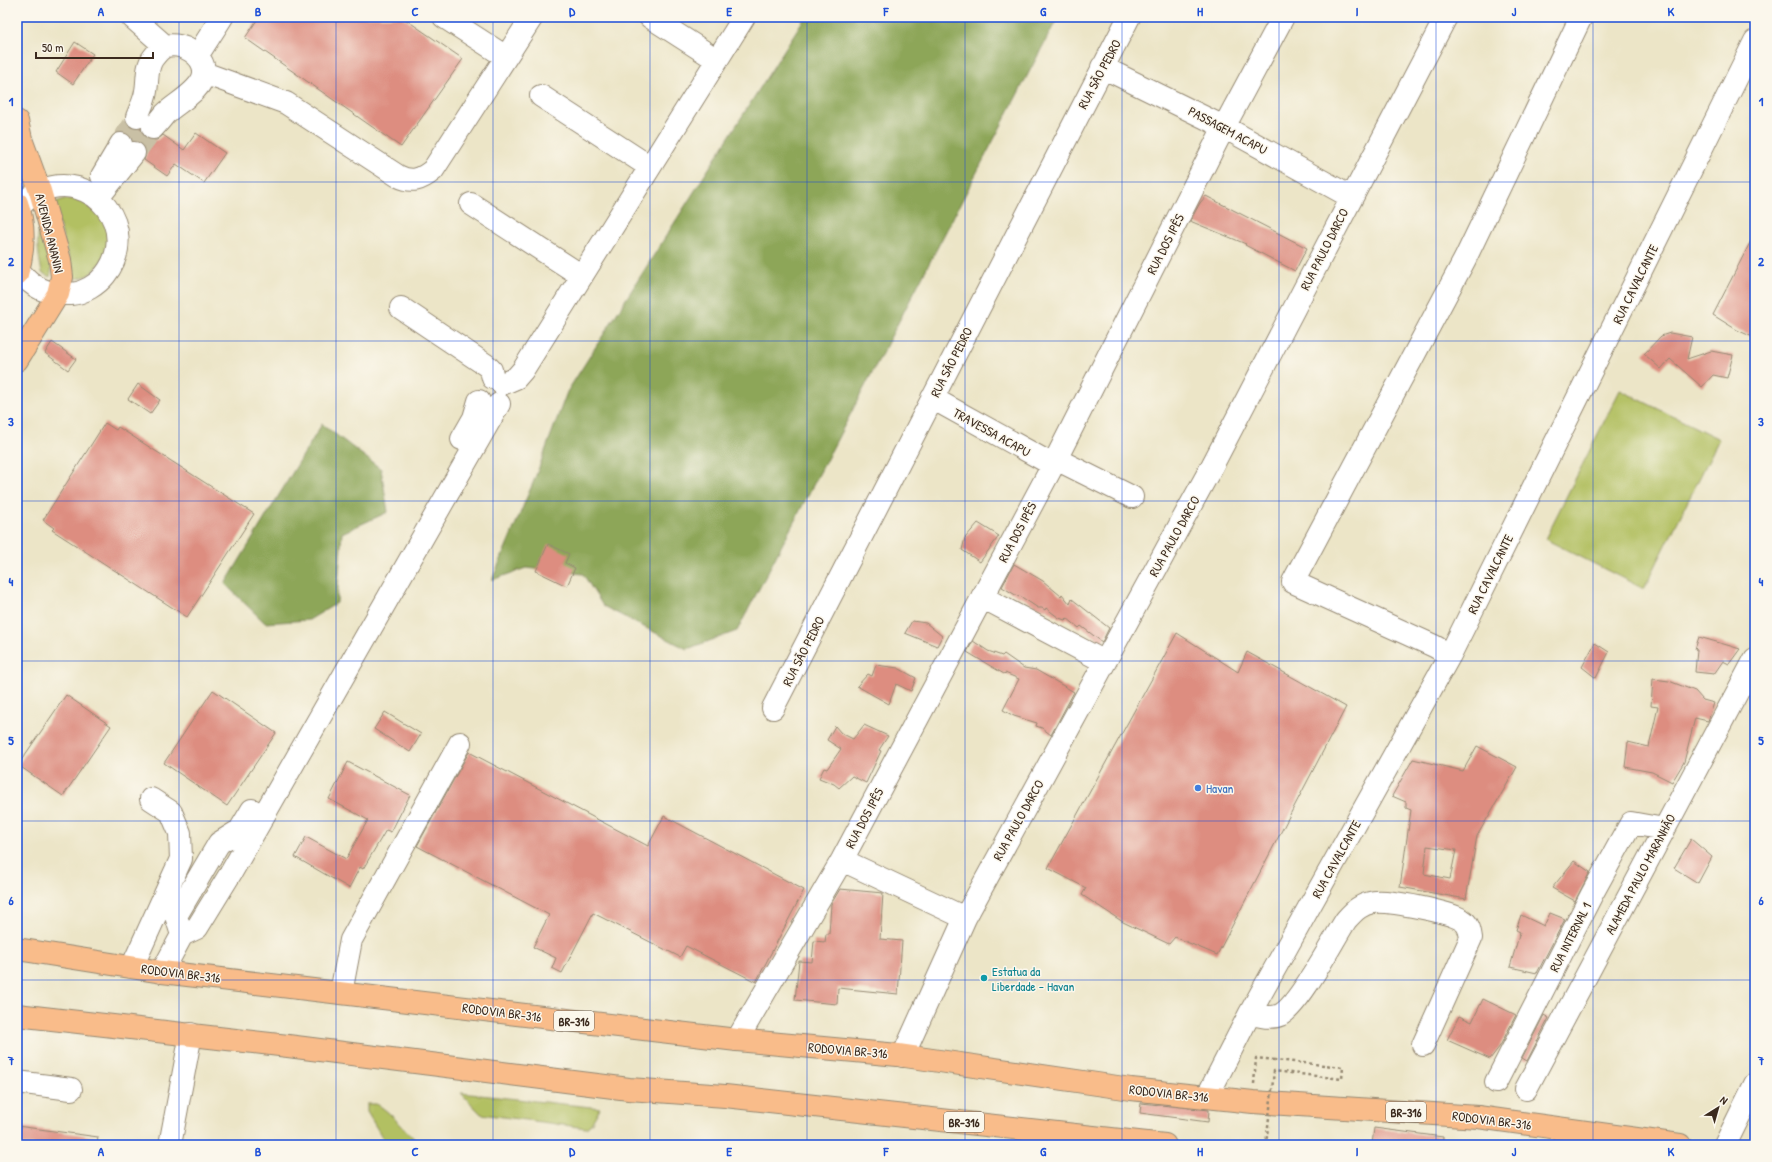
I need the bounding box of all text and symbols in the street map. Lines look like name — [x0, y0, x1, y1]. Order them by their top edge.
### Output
text: A — [98, 2, 105, 20]
text: B — [255, 2, 262, 20]
text: C — [411, 2, 419, 20]
text: D — [569, 2, 576, 20]
text: E — [726, 2, 732, 20]
text: F — [883, 2, 890, 20]
text: G — [1040, 2, 1047, 20]
text: H — [1197, 2, 1203, 20]
text: I — [1355, 2, 1359, 20]
text: J — [1512, 2, 1517, 20]
text: K — [1668, 2, 1675, 20]
scale bar — [36, 34, 153, 60]
street label: RUA SÃO PEDRO — [1073, 36, 1125, 112]
text: 50 m — [42, 39, 63, 56]
text: 1 — [9, 92, 14, 110]
text: 1 — [1759, 92, 1764, 110]
street label: PASSAGEM ACAPU — [1185, 102, 1271, 158]
street label: AVENIDA ANANIN — [31, 191, 69, 275]
street label: RUA PAULO DARCO — [1296, 205, 1352, 293]
street label: RUA DOS IPÊS — [1142, 211, 1188, 277]
street label: RUA CAVALCANTE — [1608, 241, 1662, 327]
text: 2 — [8, 252, 15, 270]
text: 2 — [1758, 252, 1765, 270]
street label: RUA SÃO PEDRO — [926, 324, 976, 400]
street label: TRAVESSA ACAPU — [950, 403, 1034, 461]
text: 3 — [8, 412, 14, 430]
text: 3 — [1758, 412, 1764, 430]
street label: RUA PAULO DARCO — [1144, 492, 1204, 580]
street label: RUA DOS IPÊS — [994, 499, 1040, 565]
street label: RUA CAVALCANTE — [1463, 531, 1517, 617]
text: 4 — [9, 572, 14, 590]
text: 4 — [1759, 572, 1764, 590]
street label: RUA SÃO PEDRO — [778, 613, 828, 689]
text: 5 — [8, 731, 14, 749]
text: 5 — [1758, 731, 1764, 749]
street label: RUA PAULO DARCO — [988, 776, 1048, 864]
place label: Havan — [1206, 779, 1233, 797]
marker: Havan — [1193, 783, 1203, 793]
street label: RUA DOS IPÊS — [841, 785, 887, 851]
street label: ALAMEDA PAULO MARANHÃO — [1601, 811, 1679, 937]
street label: RUA CAVALCANTE — [1307, 817, 1365, 901]
text: 6 — [8, 891, 14, 909]
text: 6 — [1758, 891, 1764, 909]
street label: RUA INTERNAL 1 — [1545, 899, 1595, 975]
street label: RODOVIA BR-316 — [140, 959, 222, 987]
place label: Estatua da Liberdade - Havan — [992, 962, 1074, 995]
marker: Estatua da Liberdade - Havan — [979, 973, 989, 983]
street label: RODOVIA BR-316 — [461, 998, 543, 1026]
road number: BR-316 — [554, 1011, 594, 1031]
street label: RODOVIA BR-316 — [808, 1038, 888, 1062]
text: 7 — [7, 1051, 15, 1069]
text: 7 — [1757, 1051, 1765, 1069]
street label: RODOVIA BR-316 — [1128, 1080, 1210, 1106]
north arrow — [1698, 1088, 1738, 1128]
text: N — [1717, 1093, 1731, 1107]
road number: BR-316 — [1386, 1102, 1426, 1122]
street label: RODOVIA BR-316 — [1451, 1106, 1533, 1134]
road number: BR-316 — [944, 1112, 984, 1132]
text: A — [98, 1142, 105, 1160]
text: B — [255, 1142, 262, 1160]
text: C — [411, 1142, 419, 1160]
text: D — [569, 1142, 576, 1160]
text: E — [726, 1142, 732, 1160]
text: F — [883, 1142, 890, 1160]
text: G — [1040, 1142, 1047, 1160]
text: H — [1197, 1142, 1203, 1160]
text: I — [1355, 1142, 1359, 1160]
text: J — [1512, 1142, 1517, 1160]
text: K — [1668, 1142, 1675, 1160]

